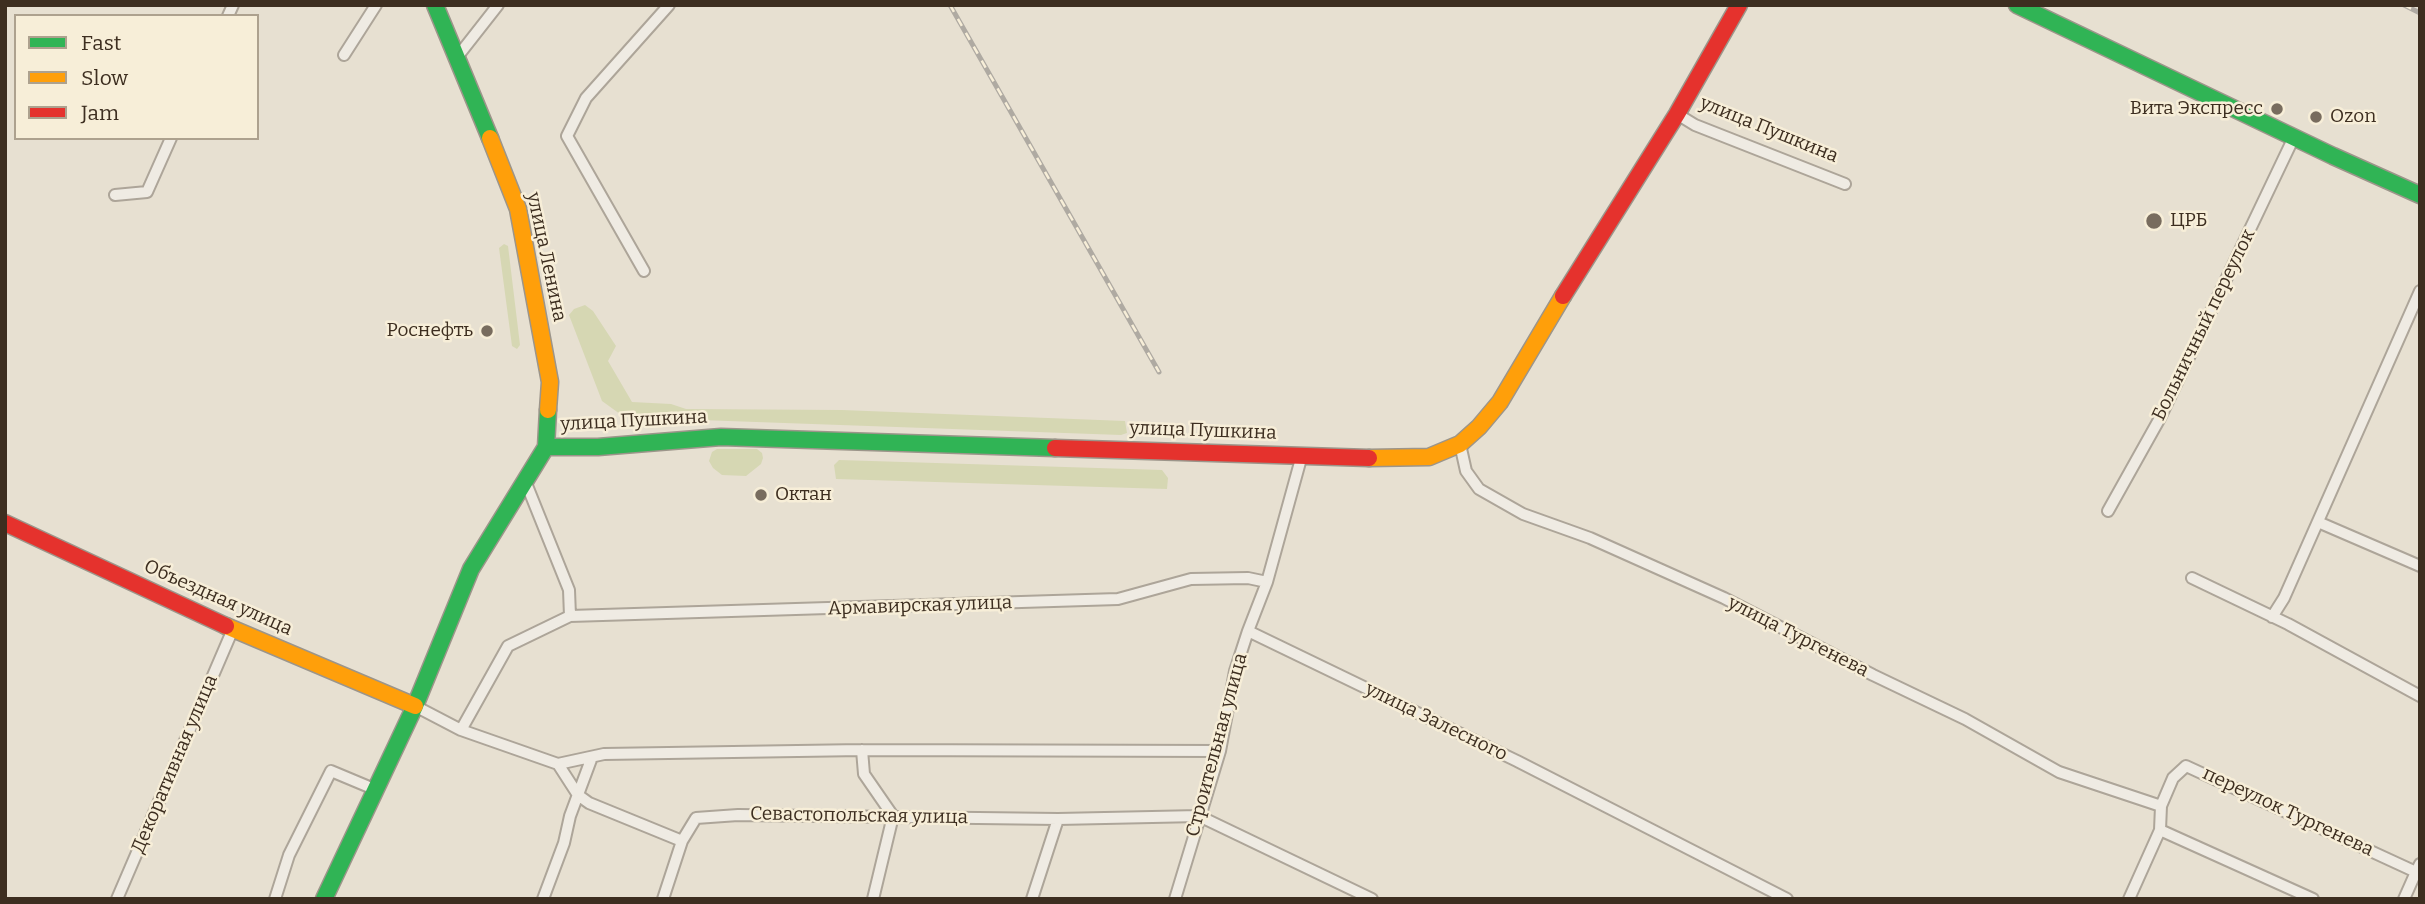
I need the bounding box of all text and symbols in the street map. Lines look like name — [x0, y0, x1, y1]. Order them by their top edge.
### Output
legend — [14, 14, 259, 140]
text: Fast — [81, 30, 121, 56]
text: Slow — [81, 65, 128, 91]
street label: улица Пушкина — [1697, 92, 1841, 168]
place label: Вита Экспресс — [2130, 98, 2263, 120]
text: Jam — [81, 100, 119, 126]
marker: Вита Экспресс — [2269, 101, 2285, 117]
place label: Ozon — [2330, 106, 2376, 128]
marker: Ozon — [2308, 109, 2324, 125]
street label: улица Ленина — [521, 190, 571, 324]
place label: ЦРБ — [2170, 210, 2207, 232]
marker: ЦРБ — [2144, 211, 2164, 231]
street label: Больничный переулок — [2148, 226, 2260, 424]
place label: Роснефть — [386, 320, 473, 342]
marker: Роснефть — [479, 323, 495, 339]
street label: улица Пушкина — [560, 406, 708, 436]
street label: улица Пушкина — [1129, 417, 1277, 445]
place label: Октан — [775, 484, 832, 506]
marker: Октан — [753, 487, 769, 503]
street label: Объездная улица — [140, 555, 296, 641]
street label: Армавирская улица — [827, 591, 1013, 621]
street label: улица Тургенева — [1724, 592, 1872, 682]
street label: Строительная улица — [1182, 651, 1252, 839]
street label: Декоративная улица — [127, 671, 223, 857]
street label: улица Залесного — [1361, 678, 1511, 766]
street label: переулок Тургенева — [2199, 762, 2377, 862]
street label: Севастопольская улица — [750, 803, 968, 829]

